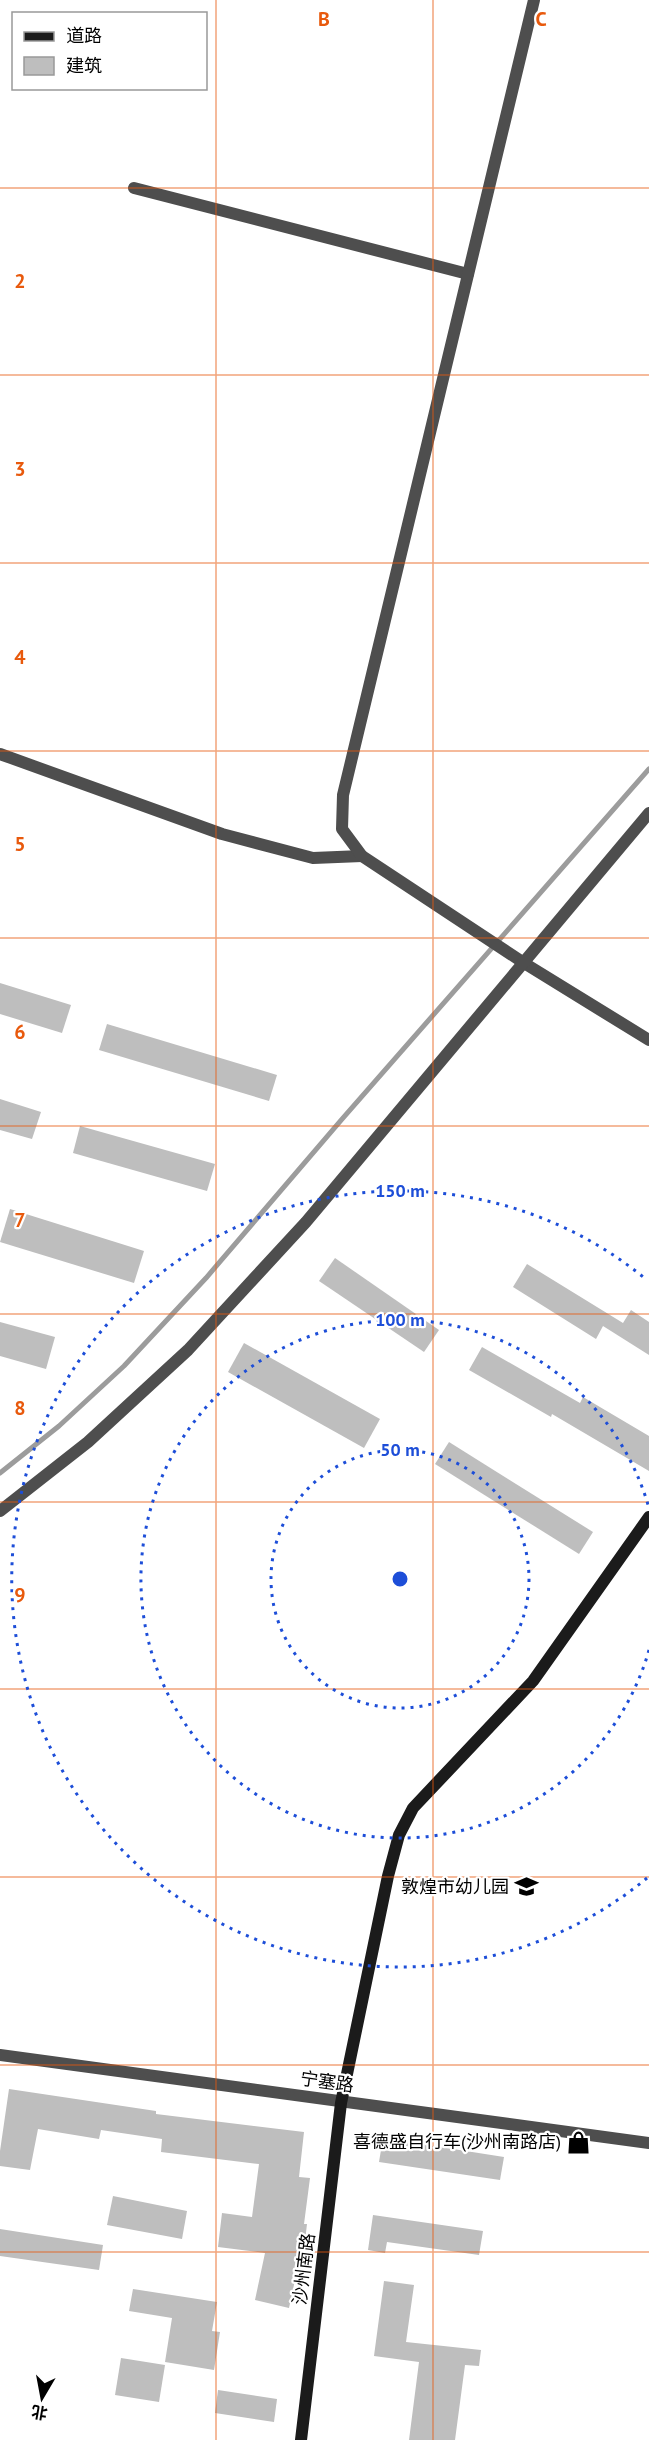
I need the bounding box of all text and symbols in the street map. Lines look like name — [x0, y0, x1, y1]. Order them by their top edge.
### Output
text: B — [318, 6, 330, 32]
text: C — [535, 6, 547, 32]
legend — [12, 12, 207, 90]
text: 道路 — [66, 24, 102, 47]
text: 建筑 — [66, 54, 102, 77]
text: 2 — [14, 268, 26, 294]
text: 3 — [14, 456, 26, 482]
text: 4 — [14, 644, 26, 670]
text: 5 — [14, 831, 26, 857]
text: 6 — [14, 1019, 26, 1045]
text: 150 m — [375, 1179, 425, 1202]
text: 7 — [14, 1207, 26, 1233]
text: 100 m — [375, 1308, 425, 1331]
text: 8 — [14, 1395, 26, 1421]
text: 50 m — [380, 1438, 420, 1461]
centre of rings — [390, 1569, 410, 1589]
text: 9 — [14, 1582, 26, 1608]
school or university icon: 敦煌市幼儿园 — [514, 1874, 540, 1900]
place label: 敦煌市幼儿园 — [401, 1875, 509, 1898]
street label: 宁塞路 — [299, 2066, 355, 2097]
shop icon: 喜德盛自行车(沙州南路店) — [566, 2129, 592, 2155]
place label: 喜德盛自行车(沙州南路店) — [353, 2130, 561, 2153]
street label: 沙州南路 — [288, 2232, 319, 2306]
north arrow — [12, 2368, 72, 2428]
text: 北 — [30, 2402, 49, 2424]

